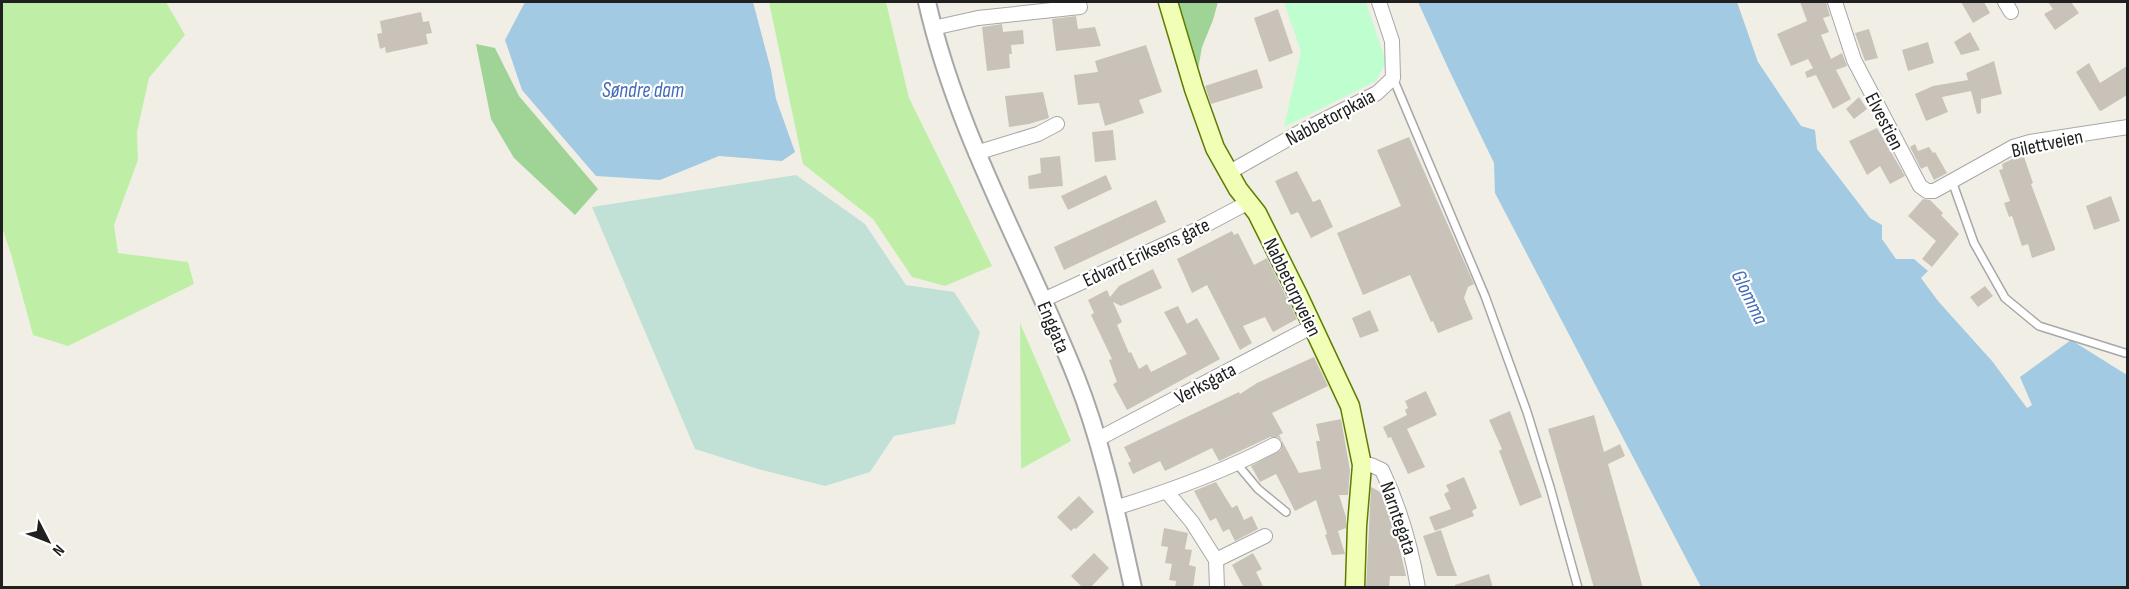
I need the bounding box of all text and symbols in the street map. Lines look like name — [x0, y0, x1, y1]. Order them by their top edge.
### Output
water label: Søndre dam — [602, 78, 684, 103]
street label: Nabbetorpkaia — [1282, 84, 1379, 151]
street label: Elvestien — [1860, 89, 1909, 154]
street label: Bilettveien — [2009, 125, 2085, 163]
street label: Edvard Eriksens gate — [1079, 213, 1214, 293]
street label: Nabbetorpveien — [1258, 234, 1326, 341]
water label: Glomma — [1726, 266, 1774, 329]
street label: Enggata — [1032, 298, 1075, 357]
street label: Verksgata — [1171, 358, 1240, 410]
street label: Narntegata — [1374, 479, 1422, 558]
north arrow — [18, 511, 78, 571]
text: N — [48, 541, 68, 560]

